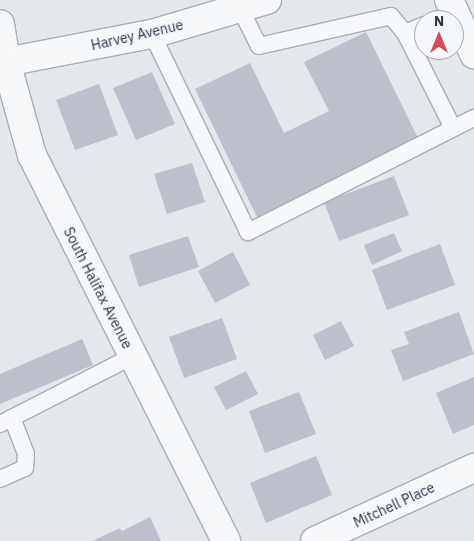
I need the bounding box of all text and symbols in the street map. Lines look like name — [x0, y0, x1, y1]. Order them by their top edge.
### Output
north arrow — [414, 10, 464, 60]
text: N — [434, 12, 444, 30]
street label: Harvey Avenue — [89, 16, 185, 54]
street label: South Halifax Avenue — [60, 225, 136, 351]
street label: Mitchell Place — [351, 479, 437, 531]

